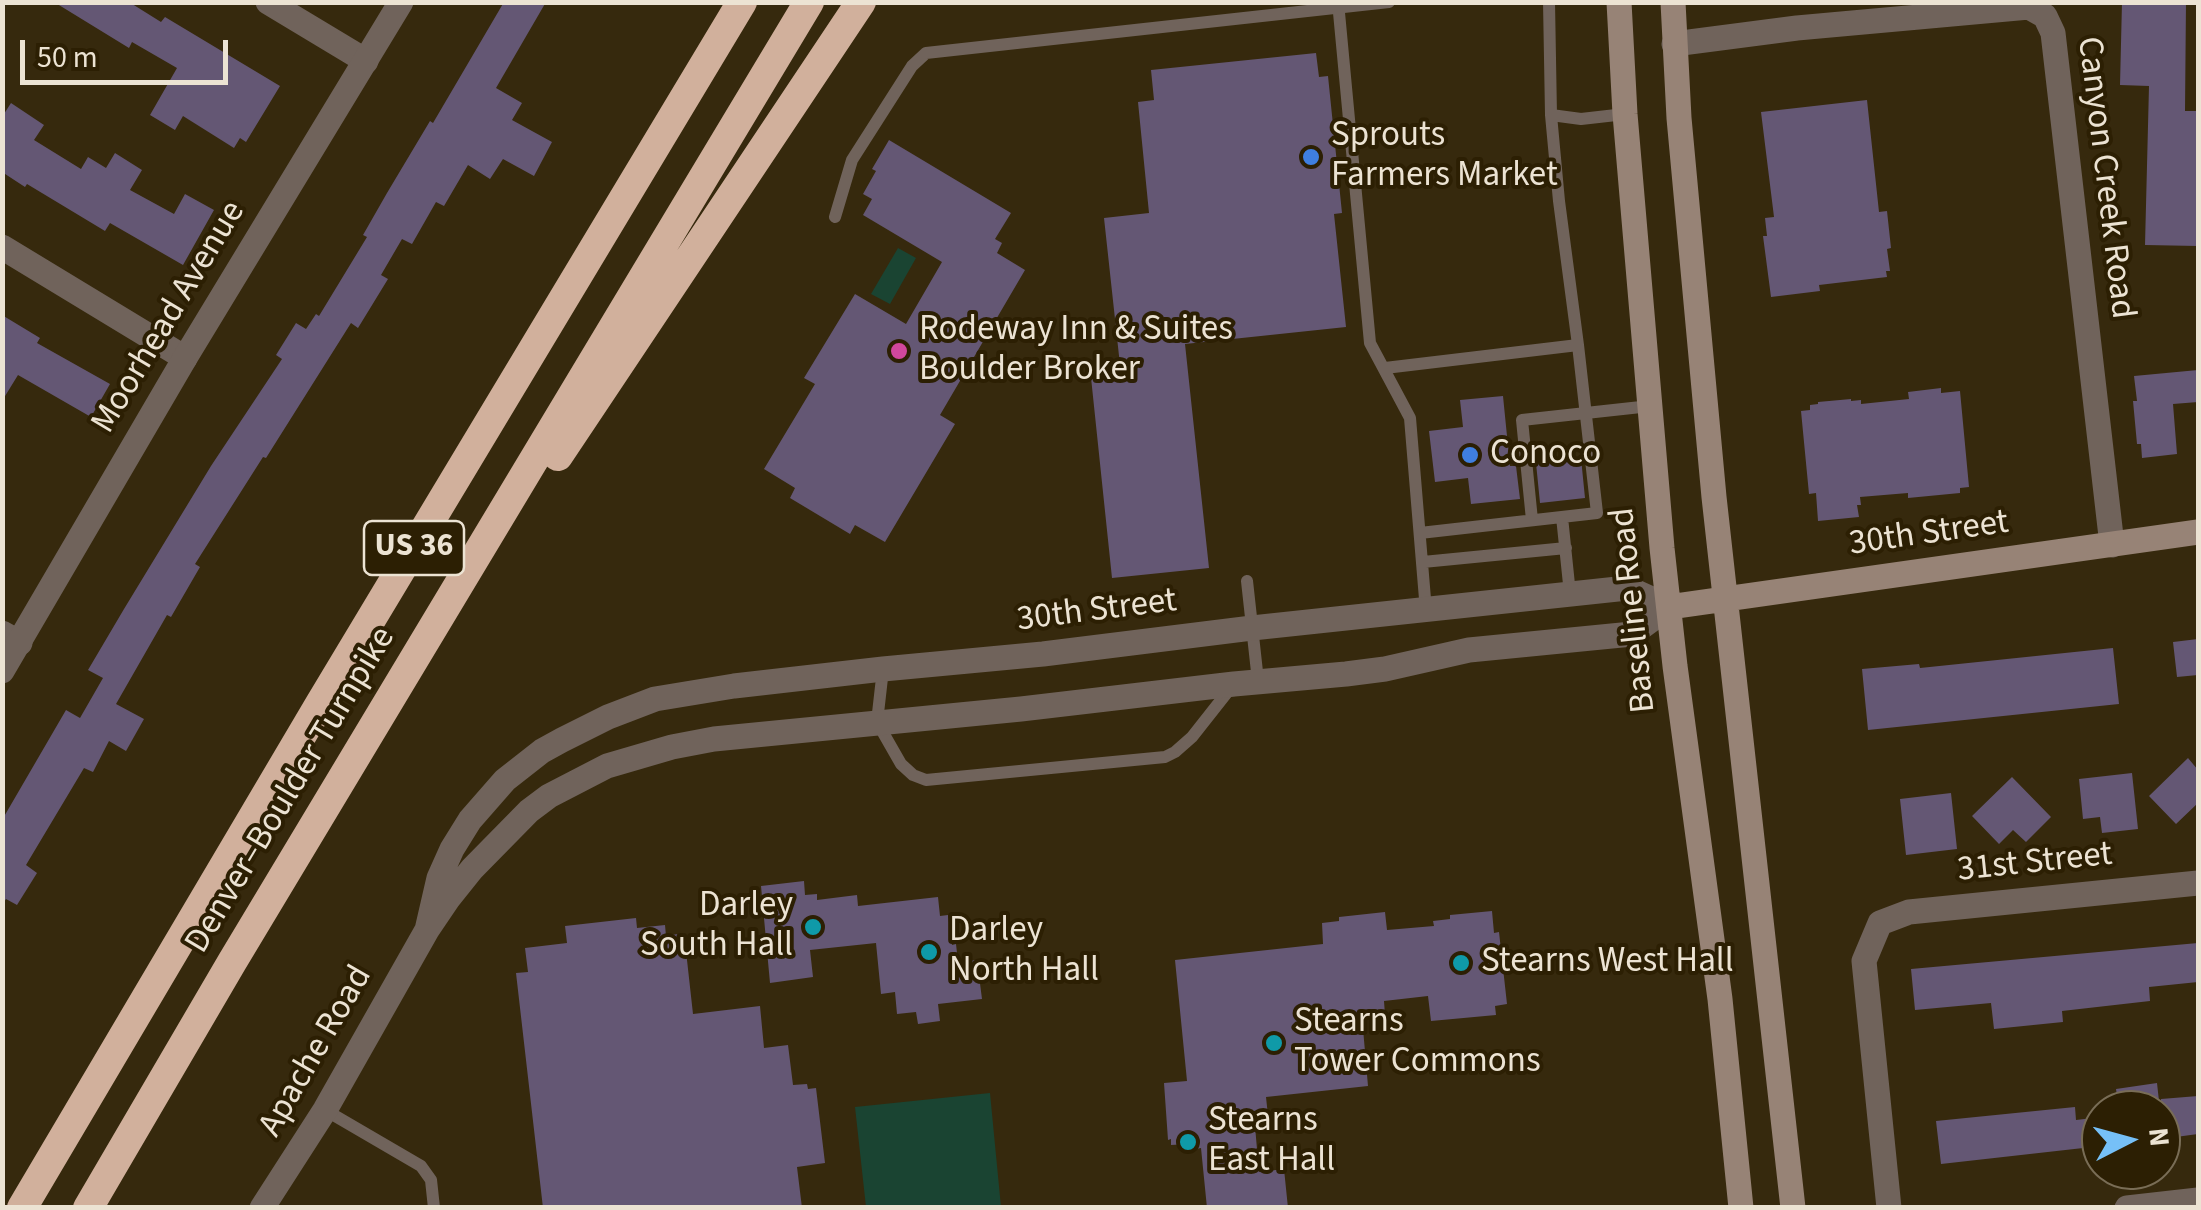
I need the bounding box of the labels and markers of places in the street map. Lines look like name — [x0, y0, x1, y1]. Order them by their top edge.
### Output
place label: Sprouts Farmers Market — [1331, 116, 1558, 198]
marker: Sprouts Farmers Market — [1300, 146, 1322, 168]
place label: Rodeway Inn & Suites Boulder Broker — [919, 310, 1233, 392]
marker: Rodeway Inn & Suites Boulder Broker — [888, 340, 910, 362]
place label: Conoco — [1490, 434, 1601, 476]
marker: Conoco — [1459, 444, 1481, 466]
place label: Darley South Hall — [640, 886, 793, 968]
place label: Darley North Hall — [949, 911, 1099, 993]
marker: Darley South Hall — [802, 916, 824, 938]
marker: Darley North Hall — [918, 941, 940, 963]
place label: Stearns West Hall — [1481, 942, 1734, 984]
marker: Stearns West Hall — [1450, 952, 1472, 974]
place label: Stearns Tower Commons — [1294, 1002, 1541, 1084]
marker: Stearns Tower Commons — [1263, 1032, 1285, 1054]
place label: Stearns East Hall — [1208, 1101, 1335, 1183]
marker: Stearns East Hall — [1177, 1131, 1199, 1153]

